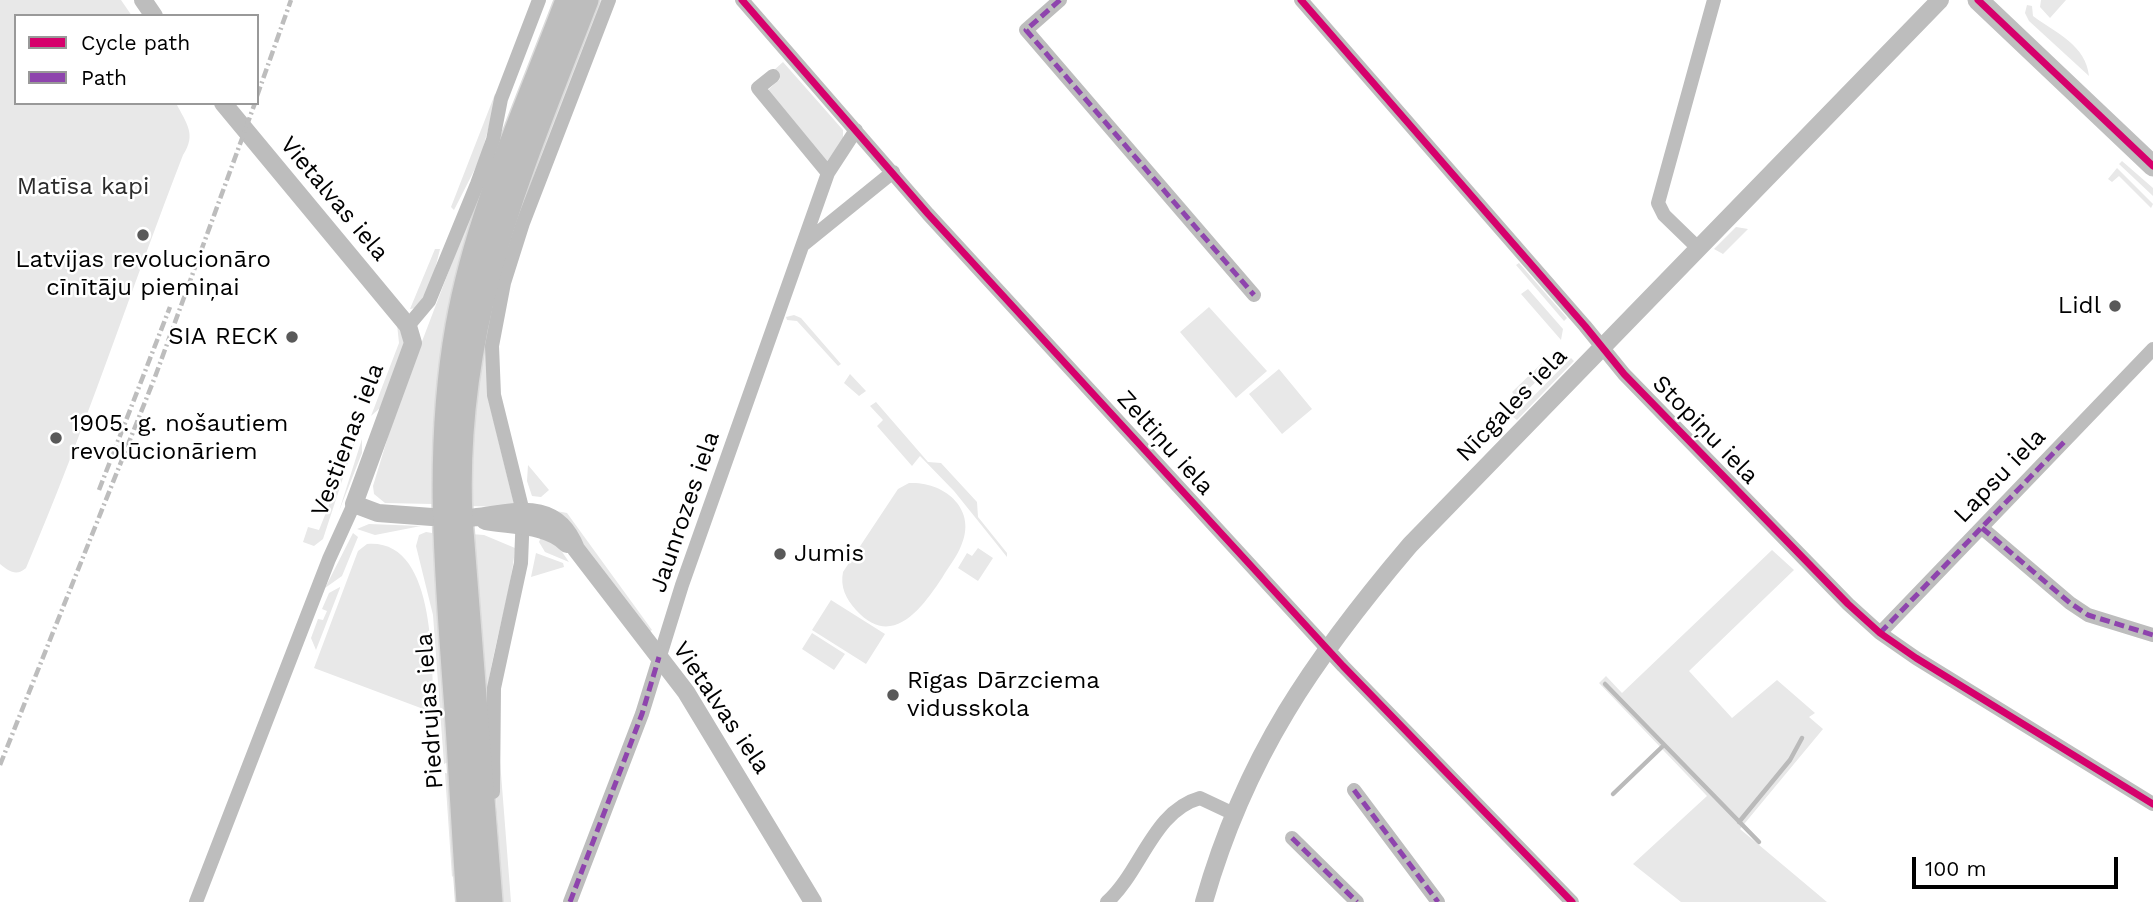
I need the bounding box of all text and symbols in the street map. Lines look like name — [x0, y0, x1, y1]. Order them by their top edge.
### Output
legend — [14, 14, 259, 105]
text: Cycle path — [81, 30, 190, 55]
text: Path — [81, 65, 127, 90]
street label: Vietalvas iela — [274, 131, 394, 267]
park label: Matīsa kapi — [17, 173, 149, 201]
marker: Latvijas revolucionāro cīnītāju piemiņai — [135, 227, 151, 243]
place label: Latvijas revolucionāro cīnītāju piemiņai — [15, 246, 271, 302]
place label: Lidl — [2058, 292, 2101, 320]
marker: Lidl — [2107, 298, 2123, 314]
place label: SIA RECK — [168, 323, 278, 351]
marker: SIA RECK — [284, 329, 300, 345]
street label: Nīcgales iela — [1451, 342, 1573, 468]
street label: Vestienas iela — [306, 359, 390, 521]
street label: Stopiņu iela — [1646, 370, 1764, 490]
street label: Zeltiņu iela — [1111, 385, 1219, 501]
place label: 1905. g. nošautiem revolūcionāriem — [70, 410, 288, 466]
street label: Lapsu iela — [1948, 423, 2052, 529]
street label: Jaunrozes iela — [644, 428, 726, 596]
marker: 1905. g. nošautiem revolūcionāriem — [48, 430, 64, 446]
place label: Jumis — [794, 540, 864, 568]
marker: Jumis — [772, 546, 788, 562]
street label: Piedrujas iela — [410, 632, 450, 790]
street label: Vietalvas iela — [666, 636, 776, 780]
place label: Rīgas Dārzciema vidusskola — [907, 667, 1100, 723]
marker: Rīgas Dārzciema vidusskola — [885, 687, 901, 703]
scale bar — [1915, 842, 2122, 886]
text: 100 m — [1925, 856, 1987, 881]

